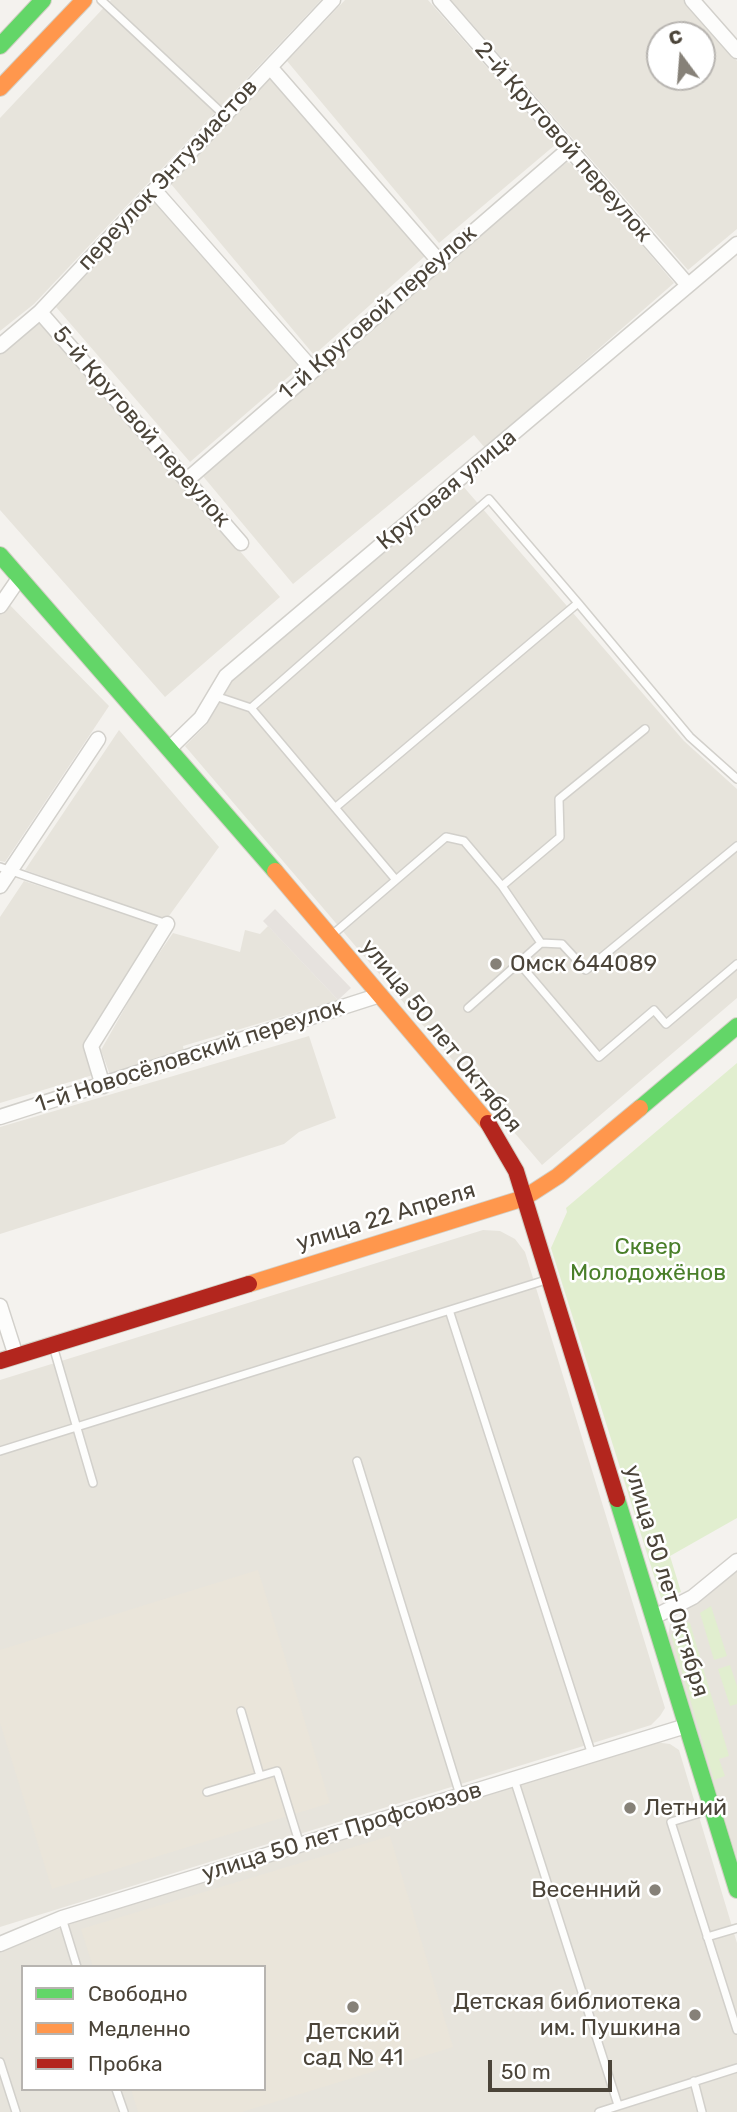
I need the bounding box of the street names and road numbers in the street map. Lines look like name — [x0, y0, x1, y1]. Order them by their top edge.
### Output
street label: 2-й Круговой переулок — [469, 36, 657, 248]
street label: переулок Энтузиастов — [72, 74, 264, 276]
street label: 1-й Круговой переулок — [273, 220, 483, 406]
street label: 5-й Круговой переулок — [46, 321, 236, 533]
street label: Круговая улица — [372, 424, 522, 556]
street label: улица 50 лет Октября — [354, 934, 528, 1138]
street label: 1-й Новосёловский переулок — [32, 993, 348, 1119]
street label: улица 22 Апреля — [293, 1177, 479, 1257]
street label: улица 50 лет Октября — [618, 1462, 714, 1700]
street label: улица 50 лет Профсоюзов — [199, 1776, 485, 1888]

